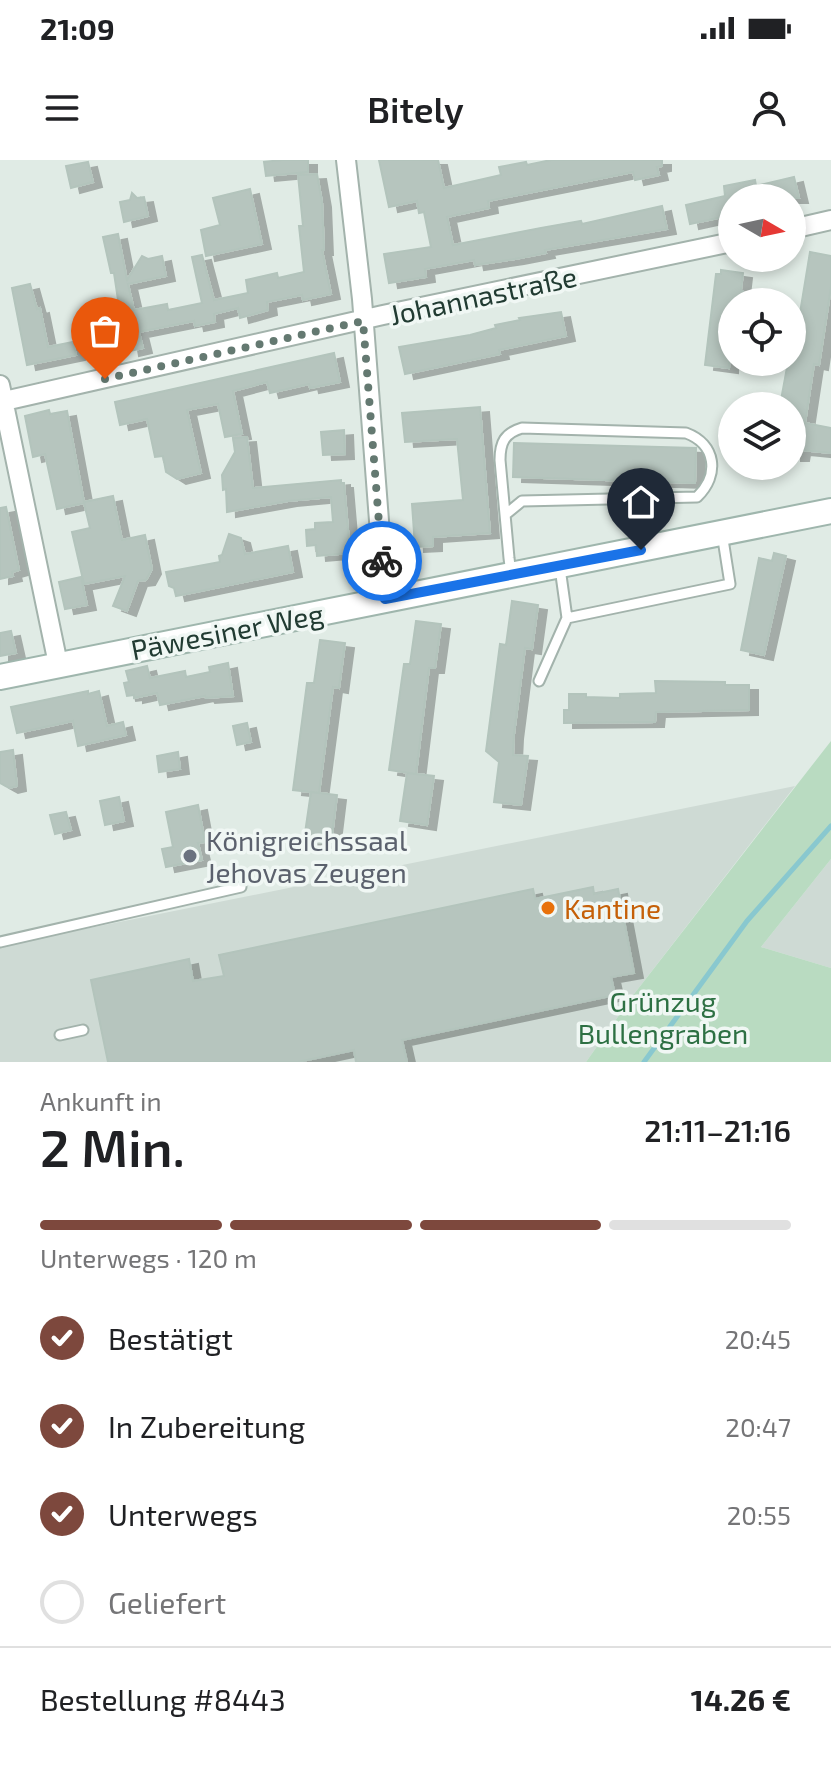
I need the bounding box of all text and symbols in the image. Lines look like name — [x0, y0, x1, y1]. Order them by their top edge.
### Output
text: 21:09 — [40, 10, 115, 46]
icon: menu — [40, 86, 84, 130]
icon: person — [747, 86, 791, 130]
text: Bitely — [367, 87, 464, 130]
north arrow — [718, 184, 806, 272]
map controls — [718, 184, 806, 480]
street label: Johannastraße — [386, 259, 580, 331]
button: locate — [718, 288, 806, 376]
pin — [71, 297, 139, 379]
icon: bag — [83, 309, 127, 353]
button: layers — [718, 392, 806, 480]
pin — [607, 468, 675, 550]
icon: home — [619, 480, 663, 524]
courier — [342, 521, 422, 601]
icon: bike — [360, 539, 404, 583]
street label: Päwesiner Weg — [128, 596, 327, 666]
place label: Königreichssaal Jehovas Zeugen — [206, 823, 408, 889]
marker: Königreichssaal Jehovas Zeugen — [181, 847, 199, 865]
place label: Kantine — [564, 891, 661, 925]
marker: Kantine — [539, 899, 557, 917]
park label: Grünzug Bullengraben — [578, 984, 748, 1050]
text: Ankunft in — [40, 1085, 162, 1116]
text: 21:11–21:16 — [644, 1112, 791, 1148]
text: 2 Min. — [40, 1115, 185, 1177]
text: Unterwegs · 120 m — [40, 1242, 257, 1273]
icon: check — [40, 1316, 84, 1360]
text: Bestätigt — [108, 1320, 233, 1356]
text: 20:45 — [725, 1323, 791, 1354]
icon: check — [40, 1404, 84, 1448]
text: In Zubereitung — [108, 1408, 305, 1444]
text: 20:47 — [725, 1411, 791, 1442]
icon: check — [40, 1492, 84, 1536]
text: Unterwegs — [108, 1496, 258, 1532]
text: 20:55 — [727, 1499, 791, 1530]
text: Geliefert — [108, 1584, 226, 1620]
text: Bestellung #8443 — [40, 1681, 286, 1717]
text: 14.26 € — [691, 1681, 791, 1717]

